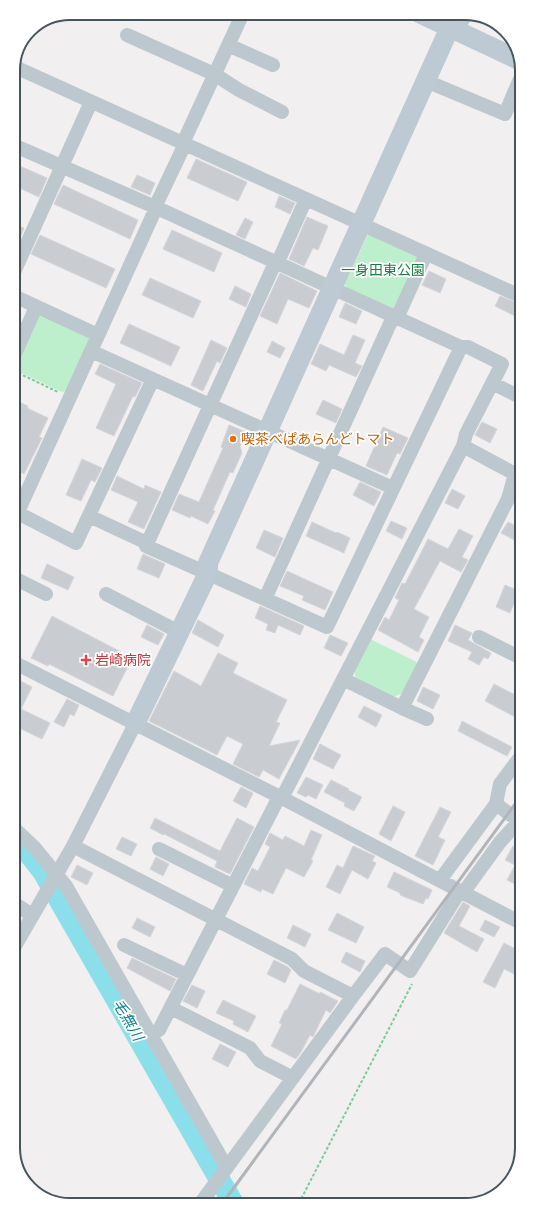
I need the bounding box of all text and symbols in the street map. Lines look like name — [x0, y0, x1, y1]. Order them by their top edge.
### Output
park label: 一身田東公園 — [341, 261, 425, 279]
place label: 喫茶べぱあらんどトマト — [241, 430, 395, 448]
marker: 喫茶べぱあらんどトマト — [228, 434, 238, 444]
place label: 岩崎病院 — [95, 651, 151, 669]
marker: 岩崎病院 — [80, 654, 92, 666]
water label: 毛無川 — [109, 996, 149, 1046]

